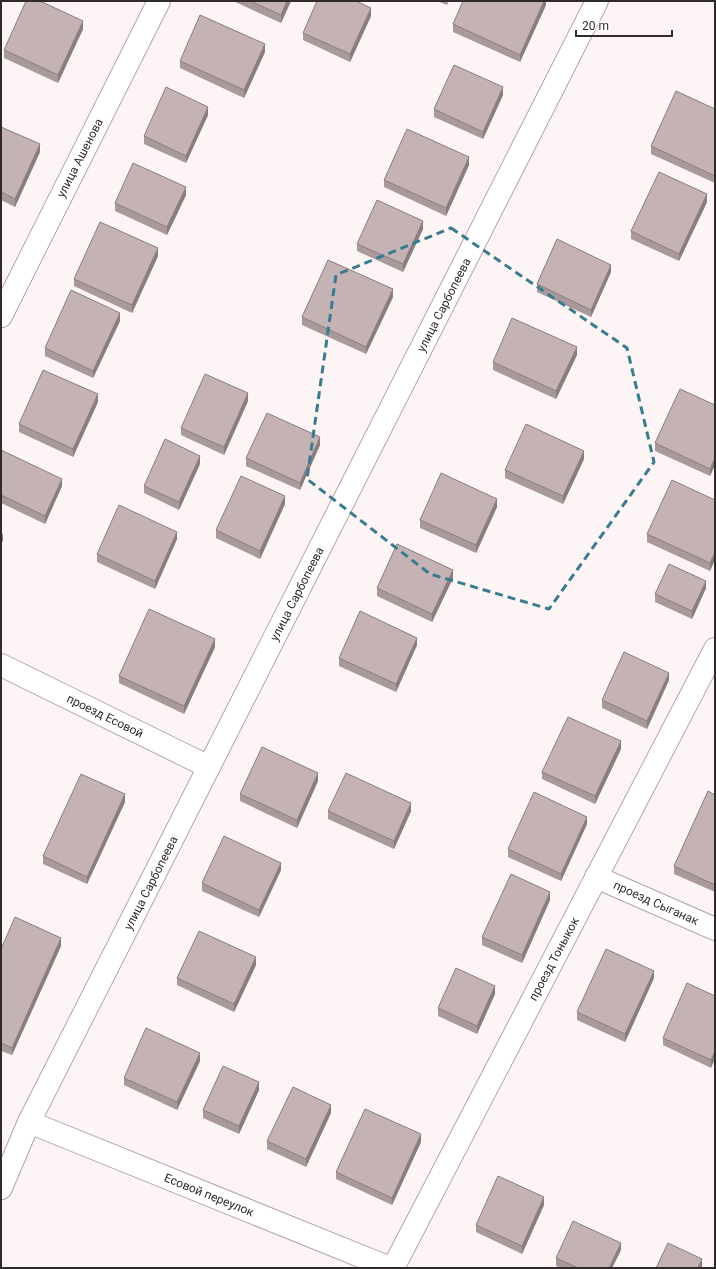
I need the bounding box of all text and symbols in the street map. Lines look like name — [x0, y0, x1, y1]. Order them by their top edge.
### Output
scale bar — [576, 12, 672, 38]
text: 20 m — [582, 19, 609, 33]
street label: улица Ашенова — [54, 116, 106, 200]
street label: улица Сарбопеева — [414, 256, 474, 354]
street label: улица Сарбопеева — [267, 545, 327, 643]
street label: проезд Есовой — [64, 691, 146, 741]
street label: улица Сарбопеева — [121, 834, 181, 932]
street label: проезд Сыганак — [611, 878, 701, 928]
street label: проезд Тоныкок — [526, 915, 582, 1003]
street label: Есовой переулок — [162, 1171, 256, 1220]

